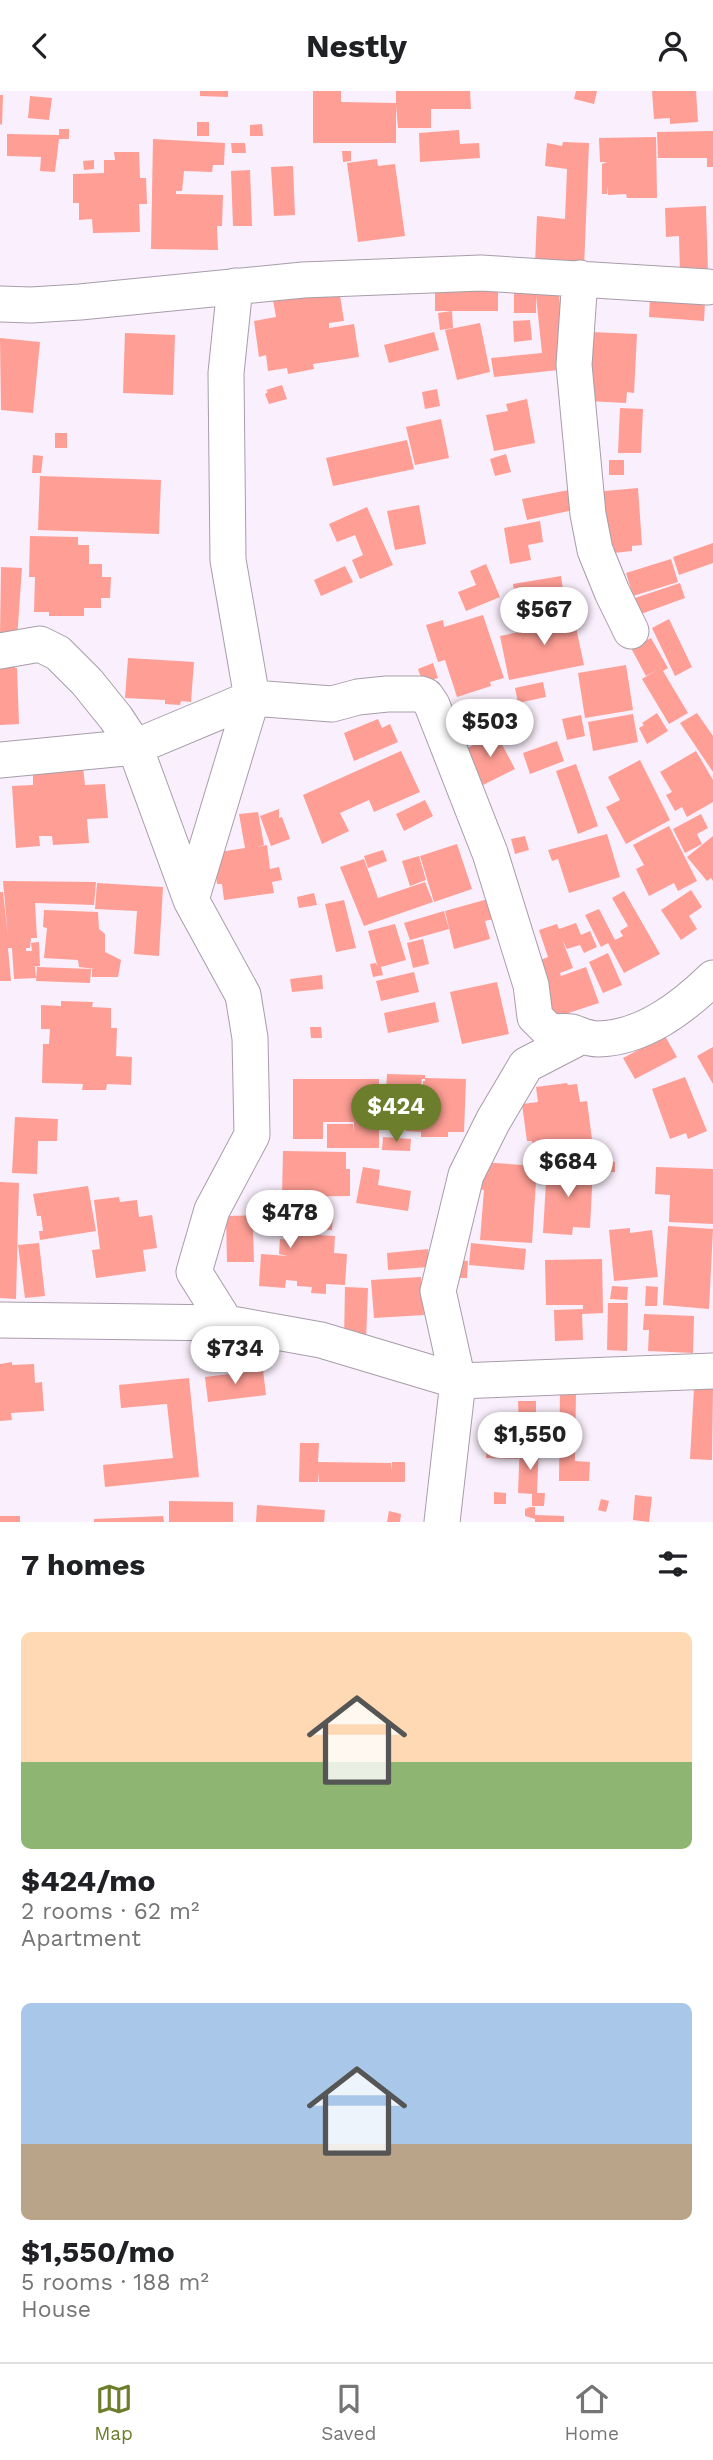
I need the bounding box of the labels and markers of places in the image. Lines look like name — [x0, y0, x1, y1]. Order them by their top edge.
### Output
pin: $567 — [503, 587, 585, 647]
pin: $503 — [449, 699, 531, 759]
pin: $424 — [355, 1084, 437, 1144]
pin: $684 — [527, 1139, 609, 1199]
pin: $478 — [249, 1191, 331, 1250]
pin: $734 — [194, 1327, 276, 1386]
pin: $1,550 — [473, 1413, 587, 1472]

